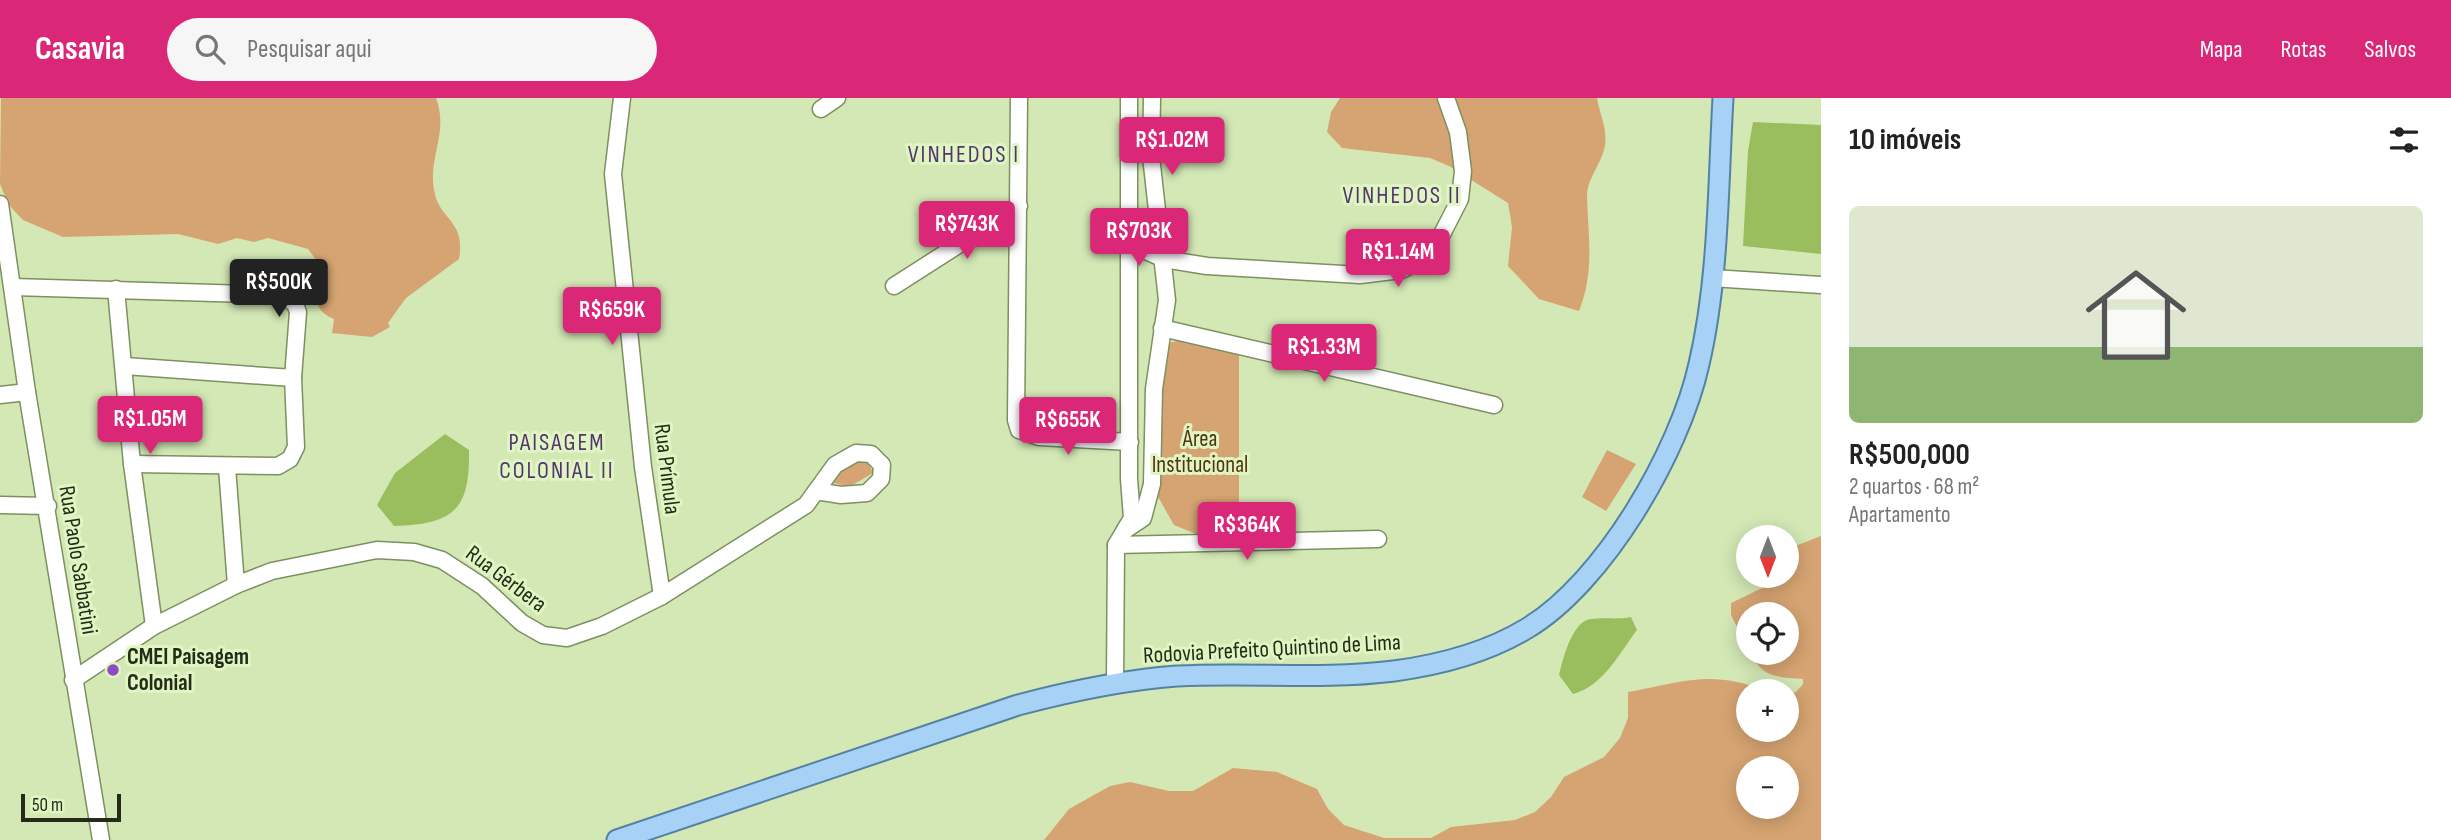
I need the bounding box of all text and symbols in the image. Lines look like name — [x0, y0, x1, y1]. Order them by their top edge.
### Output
search box — [167, 18, 657, 81]
text: Casavia — [35, 29, 125, 69]
icon: search — [191, 30, 229, 68]
text: Pesquisar aqui — [247, 34, 372, 65]
text: Mapa — [2200, 35, 2243, 64]
text: Rotas — [2281, 35, 2326, 64]
text: Salvos — [2364, 35, 2416, 64]
pin: R$1.02M — [1107, 118, 1237, 177]
icon: filters — [2385, 121, 2423, 159]
text: 10 imóveis — [1849, 122, 1961, 158]
text: R$1.02M — [1136, 126, 1208, 154]
district label: VINHEDOS I — [908, 140, 1020, 169]
district label: VINHEDOS II — [1342, 181, 1462, 210]
pin: R$743K — [910, 202, 1024, 261]
pin: R$703K — [1082, 208, 1196, 268]
text: R$743K — [935, 210, 999, 238]
text: R$703K — [1106, 217, 1172, 245]
pin: R$1.14M — [1333, 230, 1463, 289]
text: R$1.14M — [1362, 238, 1434, 266]
icon: home — [2073, 252, 2199, 378]
pin: R$500K — [222, 260, 336, 319]
text: R$500K — [246, 268, 312, 296]
pin: R$659K — [555, 288, 669, 347]
text: R$659K — [579, 296, 645, 324]
pin: R$1.33M — [1259, 324, 1389, 384]
text: R$1.33M — [1287, 333, 1361, 361]
pin: R$1.05M — [85, 396, 215, 456]
pin: R$655K — [1011, 398, 1125, 457]
text: R$1.05M — [114, 405, 186, 433]
text: R$655K — [1035, 406, 1101, 434]
street label: Rua Prímula — [648, 422, 686, 516]
park label: Área Institucional — [1152, 425, 1248, 479]
district label: PAISAGEM COLONIAL II — [499, 428, 615, 485]
text: R$500,000 — [1849, 437, 1970, 473]
text: 2 quartos · 68 m² — [1849, 473, 1979, 501]
street label: Rua Paolo Sabbatini — [52, 484, 104, 636]
text: Apartamento — [1849, 501, 1951, 529]
pin: R$364K — [1190, 503, 1304, 562]
text: R$364K — [1214, 511, 1280, 539]
north arrow — [1736, 525, 1799, 588]
map controls — [1736, 525, 1799, 819]
street label: Rua Gérbera — [460, 540, 552, 618]
button: locate — [1736, 602, 1799, 665]
street label: Rodovia Prefeito Quintino de Lima — [1142, 628, 1402, 670]
place label: CMEI Paisagem Colonial — [127, 643, 249, 697]
marker: CMEI Paisagem Colonial — [105, 662, 121, 678]
button: + — [1736, 679, 1799, 742]
button: − — [1736, 756, 1799, 819]
scale bar — [21, 791, 121, 823]
text: 50 m — [32, 794, 63, 817]

